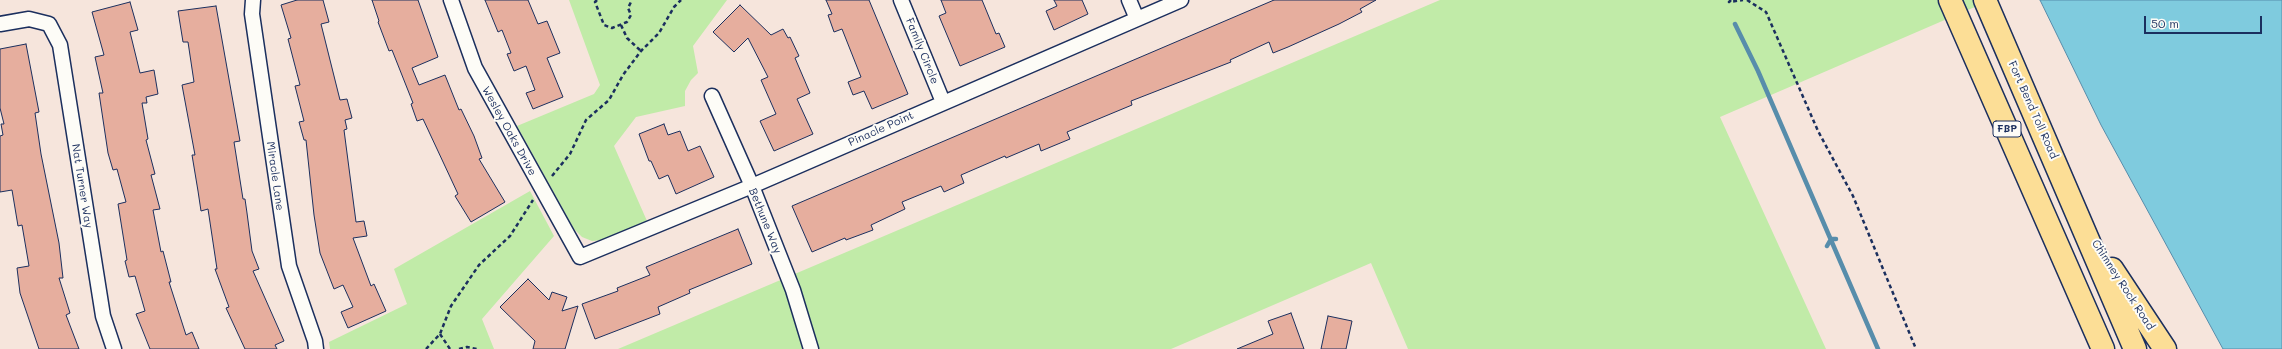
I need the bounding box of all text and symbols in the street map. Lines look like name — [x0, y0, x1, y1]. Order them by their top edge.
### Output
scale bar — [2146, 8, 2264, 34]
text: 50 m — [2151, 15, 2179, 31]
street label: Family Circle — [903, 16, 941, 86]
street label: Fort Bend Toll Road — [2005, 59, 2061, 161]
street label: Wesley Oaks Drive — [479, 84, 539, 178]
street label: Pinacle Point — [846, 109, 916, 149]
road number: FBP — [1993, 121, 2021, 137]
street label: Miracle Lane — [264, 141, 286, 211]
street label: Nat Turner Way — [69, 143, 95, 229]
street label: Bethune Way — [746, 186, 784, 256]
street label: Chimney Rock Road — [2089, 237, 2157, 333]

